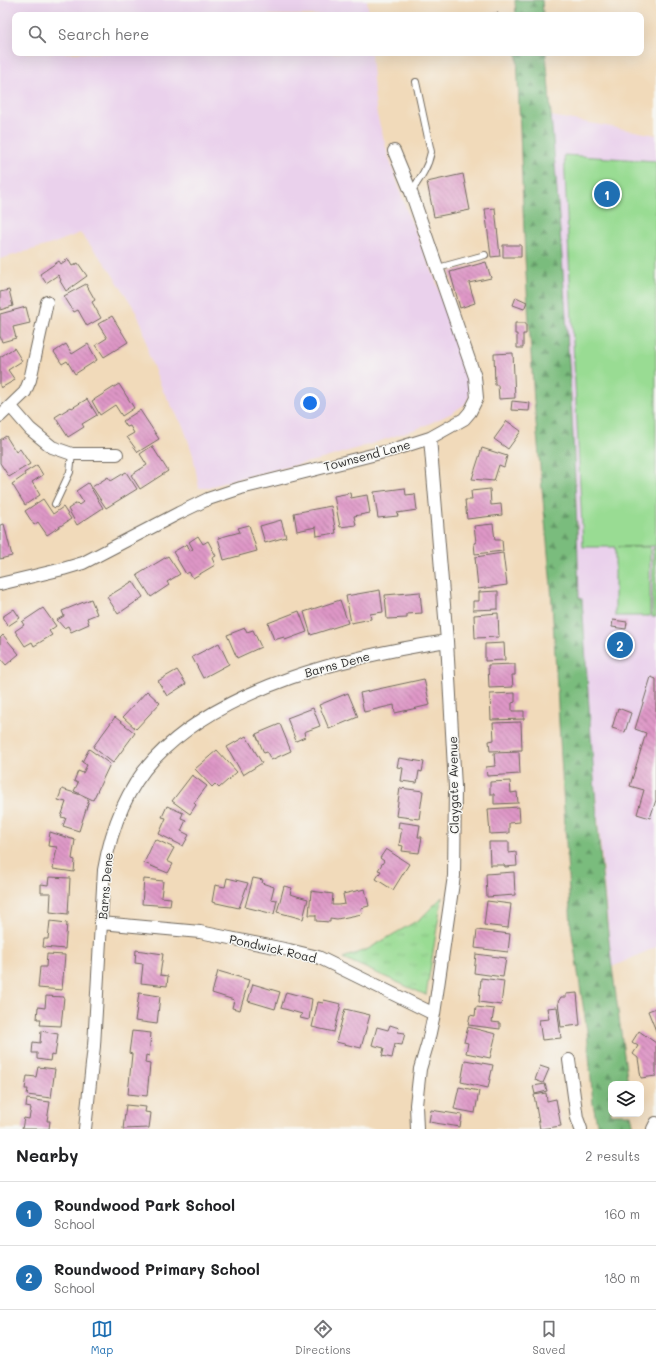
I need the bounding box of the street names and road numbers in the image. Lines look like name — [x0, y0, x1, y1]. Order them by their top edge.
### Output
street label: Townsend Lane — [322, 436, 412, 474]
street label: Barns Dene — [303, 648, 371, 680]
street label: Claygate Avenue — [444, 736, 462, 834]
street label: Barns Dene — [94, 852, 116, 920]
street label: Pondwick Road — [228, 930, 318, 966]

